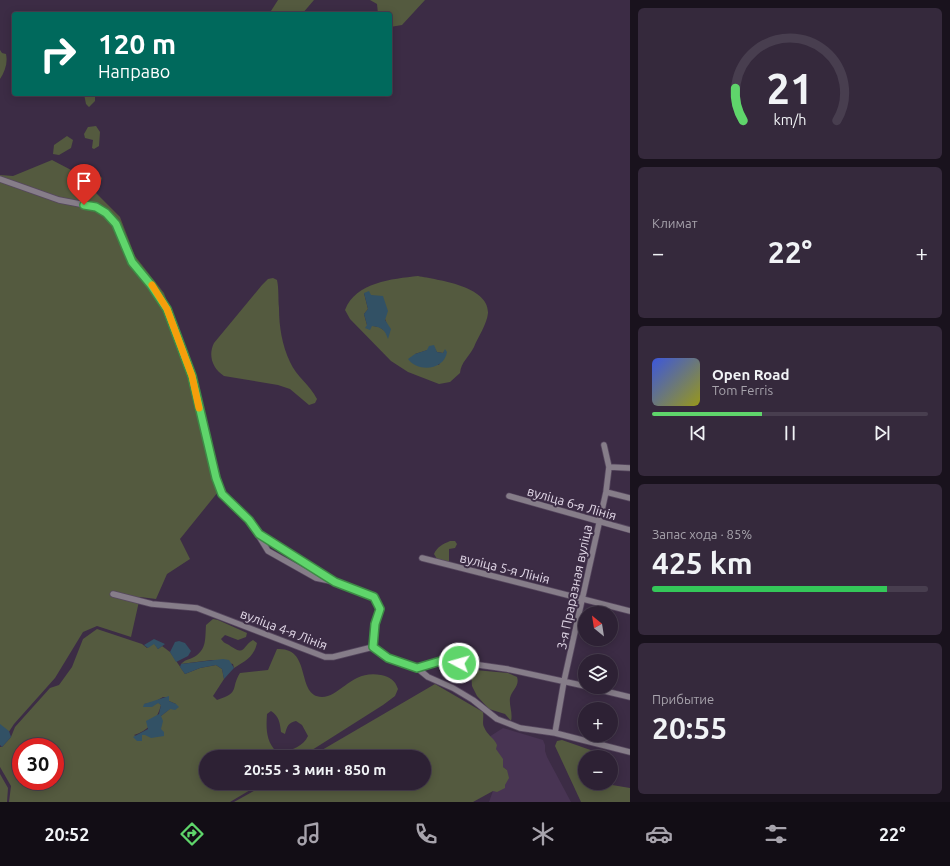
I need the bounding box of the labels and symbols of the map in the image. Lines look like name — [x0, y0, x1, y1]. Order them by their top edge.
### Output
pin — [67, 164, 101, 205]
street label: вуліца 6-я Лінія — [526, 484, 618, 522]
street label: 3-я Праразная вуліца — [554, 523, 594, 651]
street label: вуліца 5-я Лінія — [459, 550, 551, 586]
street label: вуліца 4-я Лінія — [238, 606, 330, 652]
north arrow — [578, 606, 618, 646]
position arrow — [438, 642, 480, 684]
speed limit sign: 30 — [12, 738, 64, 790]

